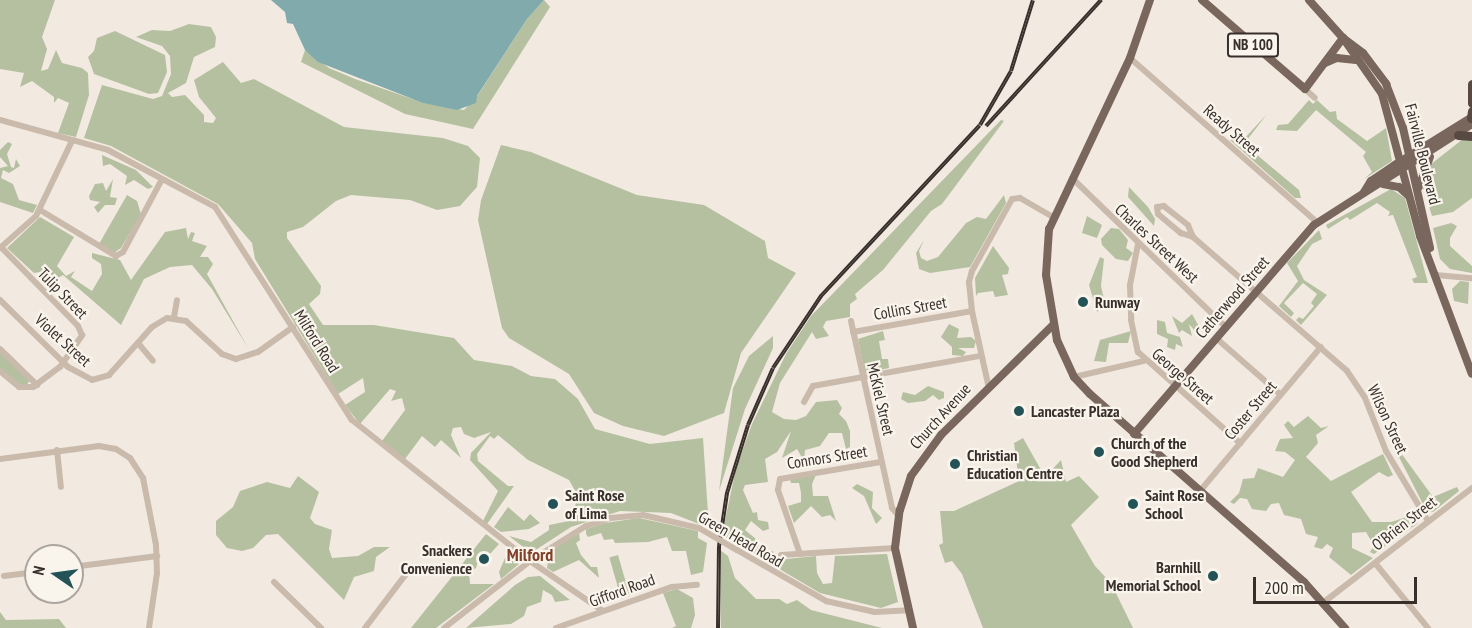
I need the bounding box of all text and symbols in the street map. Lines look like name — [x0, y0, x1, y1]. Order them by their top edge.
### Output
road number: NB 100 — [1226, 33, 1280, 57]
street label: Ready Street — [1199, 100, 1265, 160]
street label: Fairville Boulevard — [1401, 102, 1445, 206]
street label: Charles Street West — [1111, 199, 1203, 287]
street label: Catherwood Street — [1191, 252, 1273, 342]
street label: Tulip Street — [34, 264, 92, 322]
street label: Collins Street — [872, 292, 948, 324]
place label: Runway — [1095, 292, 1140, 312]
marker: Runway — [1076, 295, 1090, 309]
street label: Milford Road — [290, 306, 344, 376]
street label: Violet Street — [31, 310, 95, 370]
street label: George Street — [1148, 344, 1218, 408]
street label: McKiel Street — [863, 361, 899, 437]
street label: Coster Street — [1220, 377, 1280, 443]
street label: Church Avenue — [905, 379, 975, 453]
street label: Wilson Street — [1364, 381, 1412, 457]
place label: Lancaster Plaza — [1031, 401, 1120, 421]
marker: Lancaster Plaza — [1012, 404, 1026, 418]
place label: Church of the Good Shepherd — [1111, 433, 1198, 471]
street label: Connors Street — [785, 441, 869, 473]
place label: Christian Education Centre — [967, 445, 1063, 483]
marker: Church of the Good Shepherd — [1092, 445, 1106, 459]
marker: Christian Education Centre — [948, 457, 962, 471]
place label: Saint Rose of Lima — [565, 485, 624, 523]
place label: Saint Rose School — [1145, 485, 1204, 523]
street label: O'Brien Street — [1368, 492, 1440, 554]
marker: Saint Rose of Lima — [546, 497, 560, 511]
marker: Saint Rose School — [1126, 497, 1140, 511]
street label: Green Head Road — [695, 507, 787, 571]
place label: Snackers Convenience — [401, 540, 472, 578]
north arrow — [24, 544, 84, 604]
district label: Milford — [507, 544, 553, 566]
marker: Snackers Convenience — [477, 552, 491, 566]
place label: Barnhill Memorial School — [1106, 557, 1201, 595]
text: N — [28, 564, 49, 577]
scale bar — [1256, 565, 1420, 603]
street label: Gifford Road — [587, 569, 657, 611]
marker: Barnhill Memorial School — [1206, 569, 1220, 583]
text: 200 m — [1264, 576, 1304, 599]

